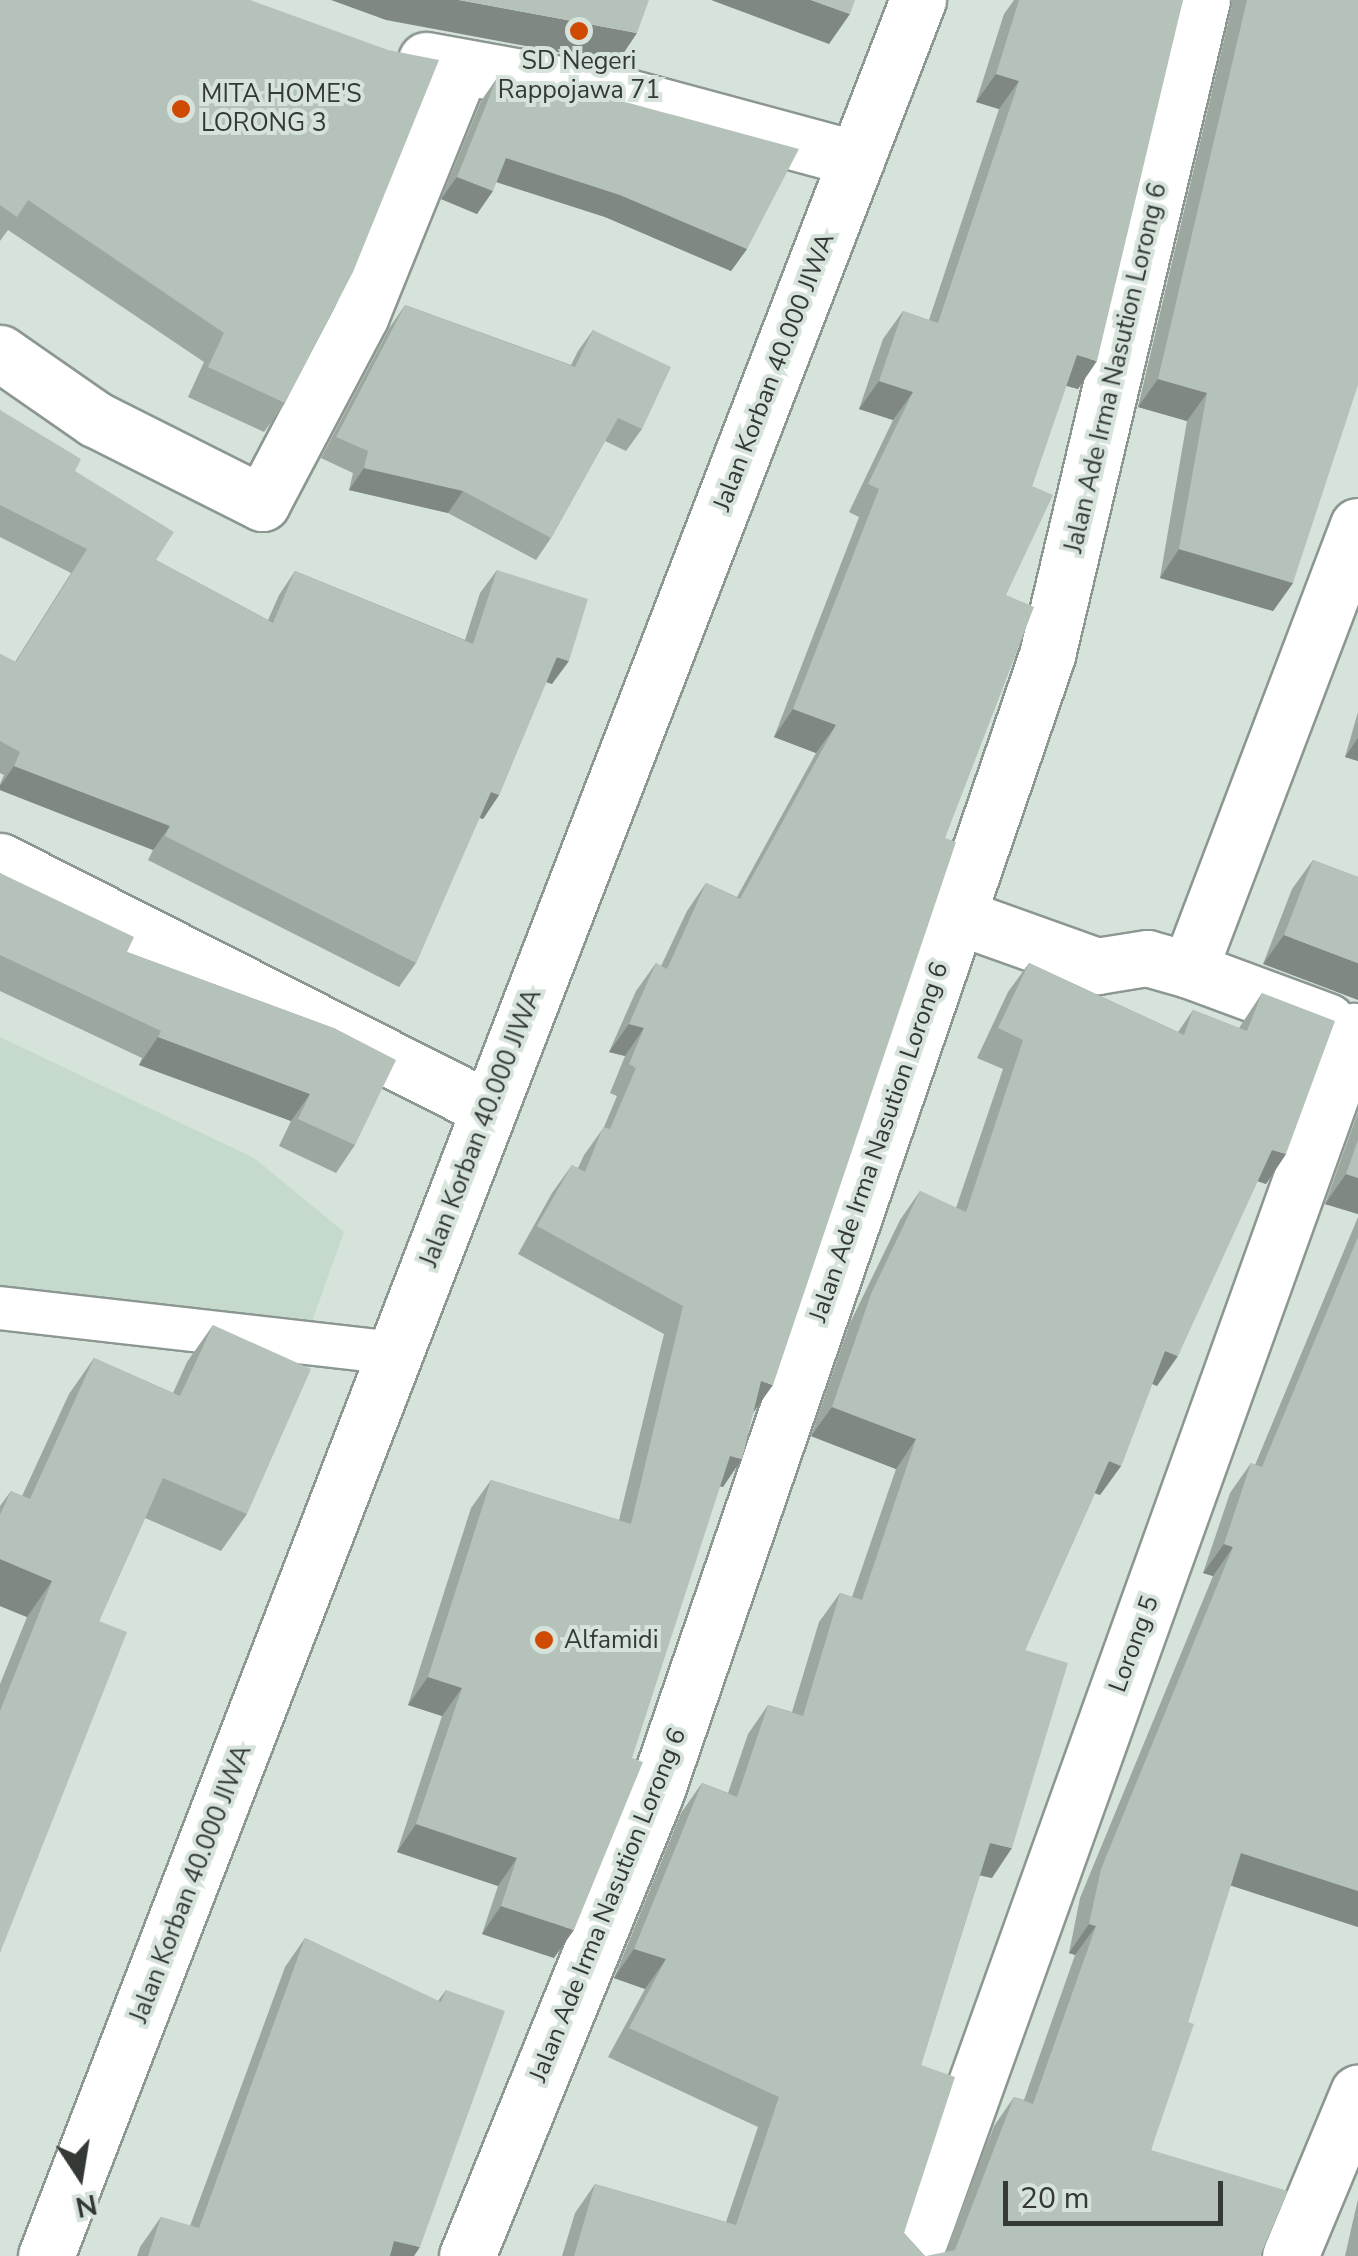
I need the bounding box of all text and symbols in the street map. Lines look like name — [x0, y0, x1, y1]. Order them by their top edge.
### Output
marker: SD Negeri Rappojawa 71 — [568, 20, 590, 42]
place label: SD Negeri Rappojawa 71 — [498, 47, 660, 106]
place label: MITA HOME'S LORONG 3 — [201, 80, 362, 139]
marker: MITA HOME'S LORONG 3 — [170, 98, 192, 120]
street label: Jalan Ade Irma Nasution Lorong 6 — [1059, 180, 1173, 556]
street label: Jalan Korban 40.000 JIWA — [707, 229, 841, 515]
street label: Jalan Ade Irma Nasution Lorong 6 — [803, 958, 955, 1326]
street label: Jalan Korban 40.000 JIWA — [414, 985, 548, 1271]
street label: Lorong 5 — [1103, 1592, 1165, 1696]
place label: Alfamidi — [564, 1625, 658, 1655]
marker: Alfamidi — [533, 1629, 555, 1651]
street label: Jalan Ade Irma Nasution Lorong 6 — [523, 1724, 693, 2086]
street label: Jalan Korban 40.000 JIWA — [124, 1741, 258, 2027]
north arrow — [30, 2126, 130, 2226]
scale bar — [1008, 2161, 1228, 2223]
text: 20 m — [1020, 2178, 1089, 2219]
text: N — [72, 2185, 100, 2226]

